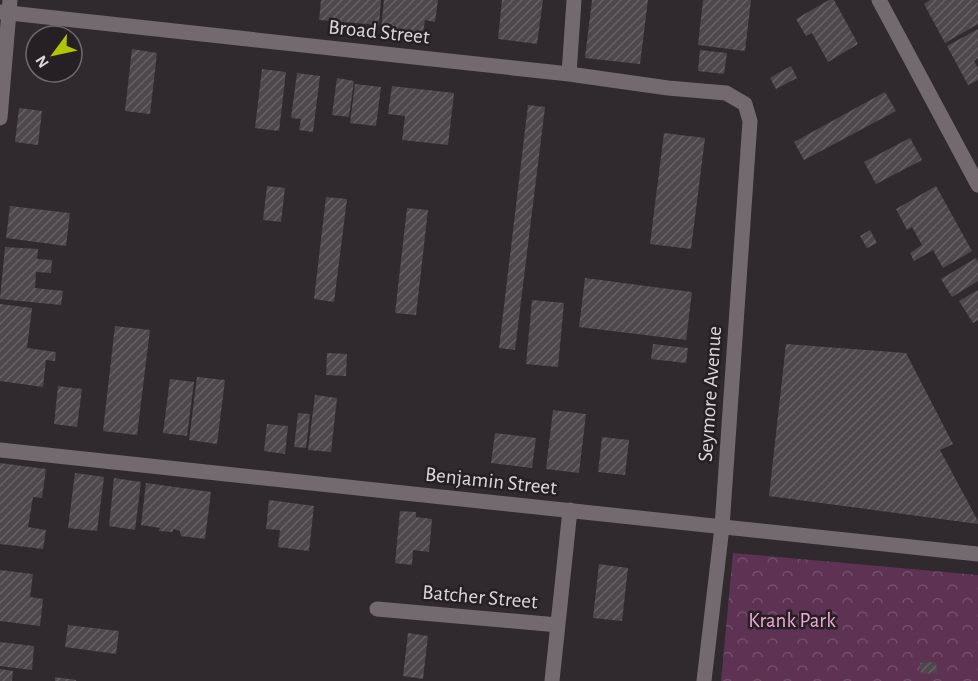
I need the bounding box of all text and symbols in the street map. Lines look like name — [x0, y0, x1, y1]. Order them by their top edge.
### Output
street label: Broad Street — [327, 16, 431, 48]
north arrow — [24, 24, 84, 84]
text: N — [33, 53, 52, 71]
street label: Seymore Avenue — [695, 325, 725, 463]
street label: Benjamin Street — [424, 464, 558, 498]
street label: Batcher Street — [421, 581, 539, 613]
park label: Krank Park — [748, 610, 836, 631]

